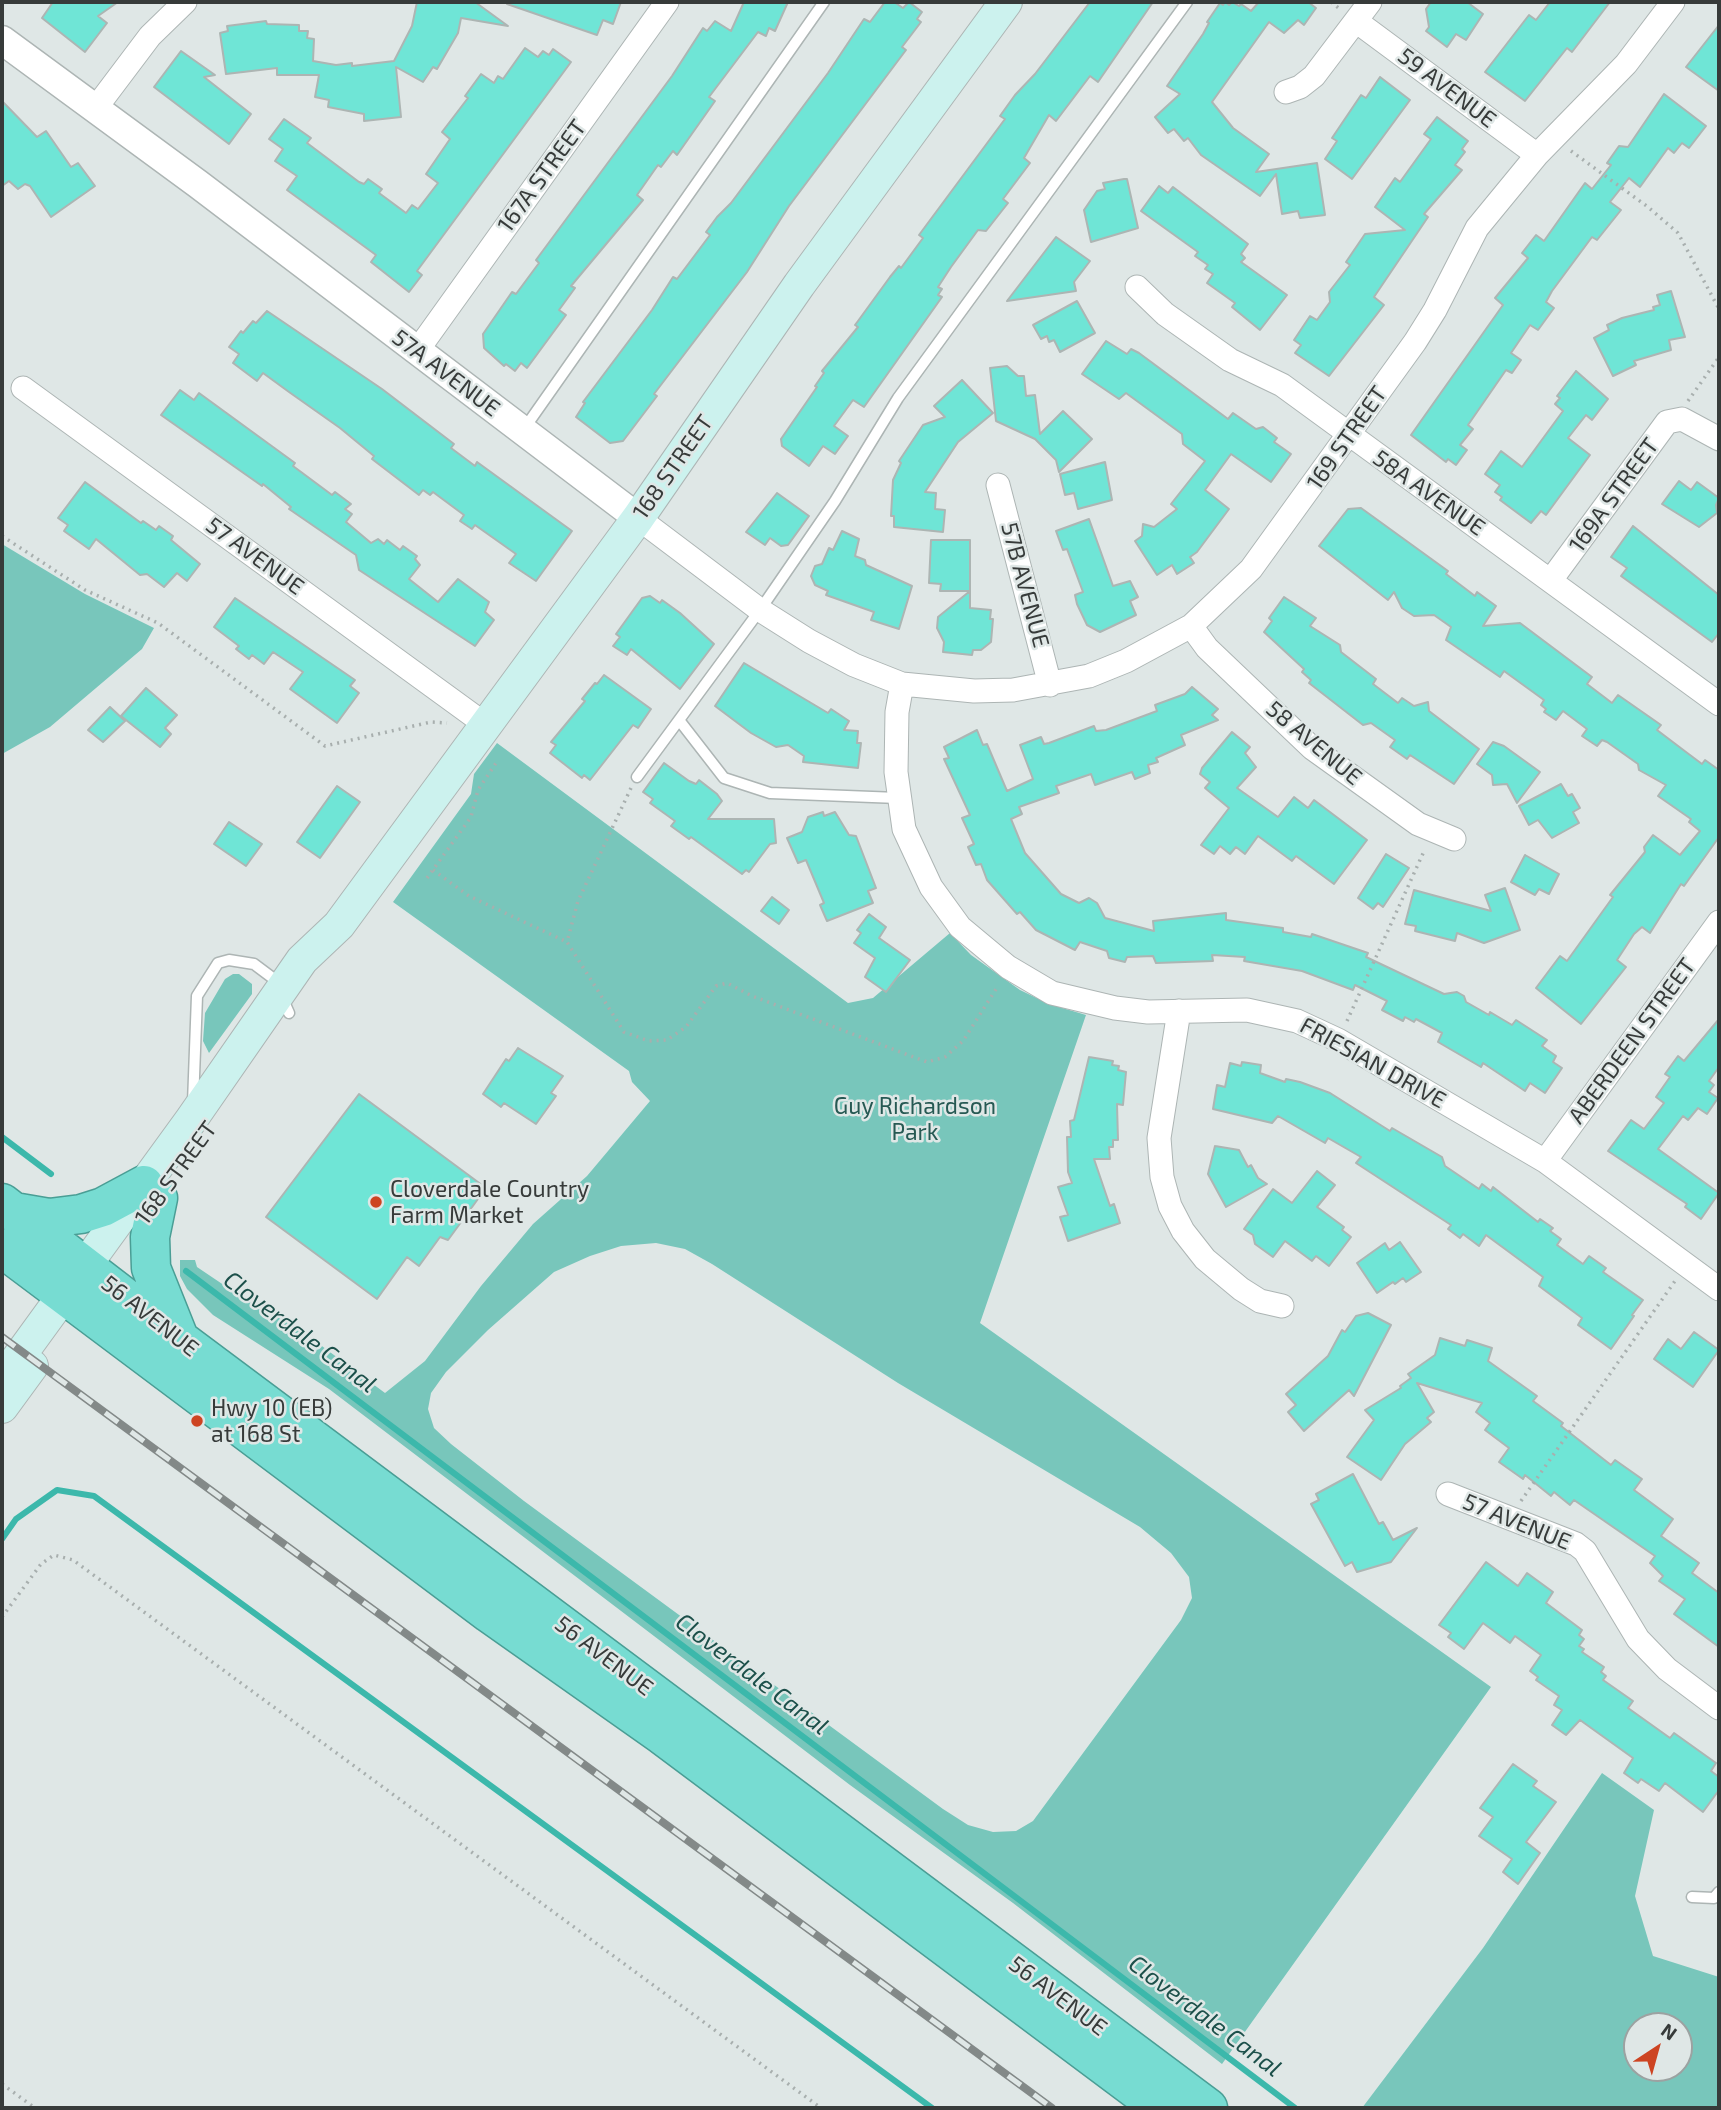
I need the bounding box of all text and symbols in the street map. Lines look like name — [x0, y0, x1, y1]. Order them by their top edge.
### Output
street label: 59 AVENUE — [1393, 42, 1501, 134]
street label: 167A STREET — [492, 114, 592, 238]
street label: 57A AVENUE — [387, 324, 505, 422]
street label: 169 STREET — [1301, 381, 1393, 495]
street label: 168 STREET — [627, 410, 719, 524]
street label: 169A STREET — [1563, 432, 1665, 558]
street label: 58A AVENUE — [1368, 444, 1490, 542]
street label: 57 AVENUE — [201, 511, 309, 601]
street label: 57B AVENUE — [995, 519, 1055, 651]
street label: 58 AVENUE — [1261, 695, 1367, 791]
street label: ABERDEEN STREET — [1563, 953, 1701, 1129]
street label: FRIESIAN DRIVE — [1295, 1012, 1451, 1114]
park label: Guy Richardson Park — [834, 1092, 996, 1146]
street label: 168 STREET — [129, 1116, 223, 1230]
place label: Cloverdale Country Farm Market — [390, 1175, 589, 1229]
marker: Cloverdale Country Farm Market — [368, 1194, 384, 1210]
water label: Cloverdale Canal — [218, 1265, 382, 1399]
street label: 56 AVENUE — [96, 1270, 204, 1362]
place label: Hwy 10 (EB) at 168 St — [211, 1394, 333, 1448]
marker: Hwy 10 (EB) at 168 St — [189, 1413, 205, 1429]
street label: 57 AVENUE — [1459, 1488, 1575, 1556]
water label: Cloverdale Canal — [670, 1607, 834, 1741]
street label: 56 AVENUE — [550, 1610, 658, 1702]
water label: Cloverdale Canal — [1123, 1949, 1287, 2083]
street label: 56 AVENUE — [1004, 1950, 1112, 2042]
north arrow — [1623, 2012, 1693, 2082]
text: N — [1657, 2018, 1682, 2045]

